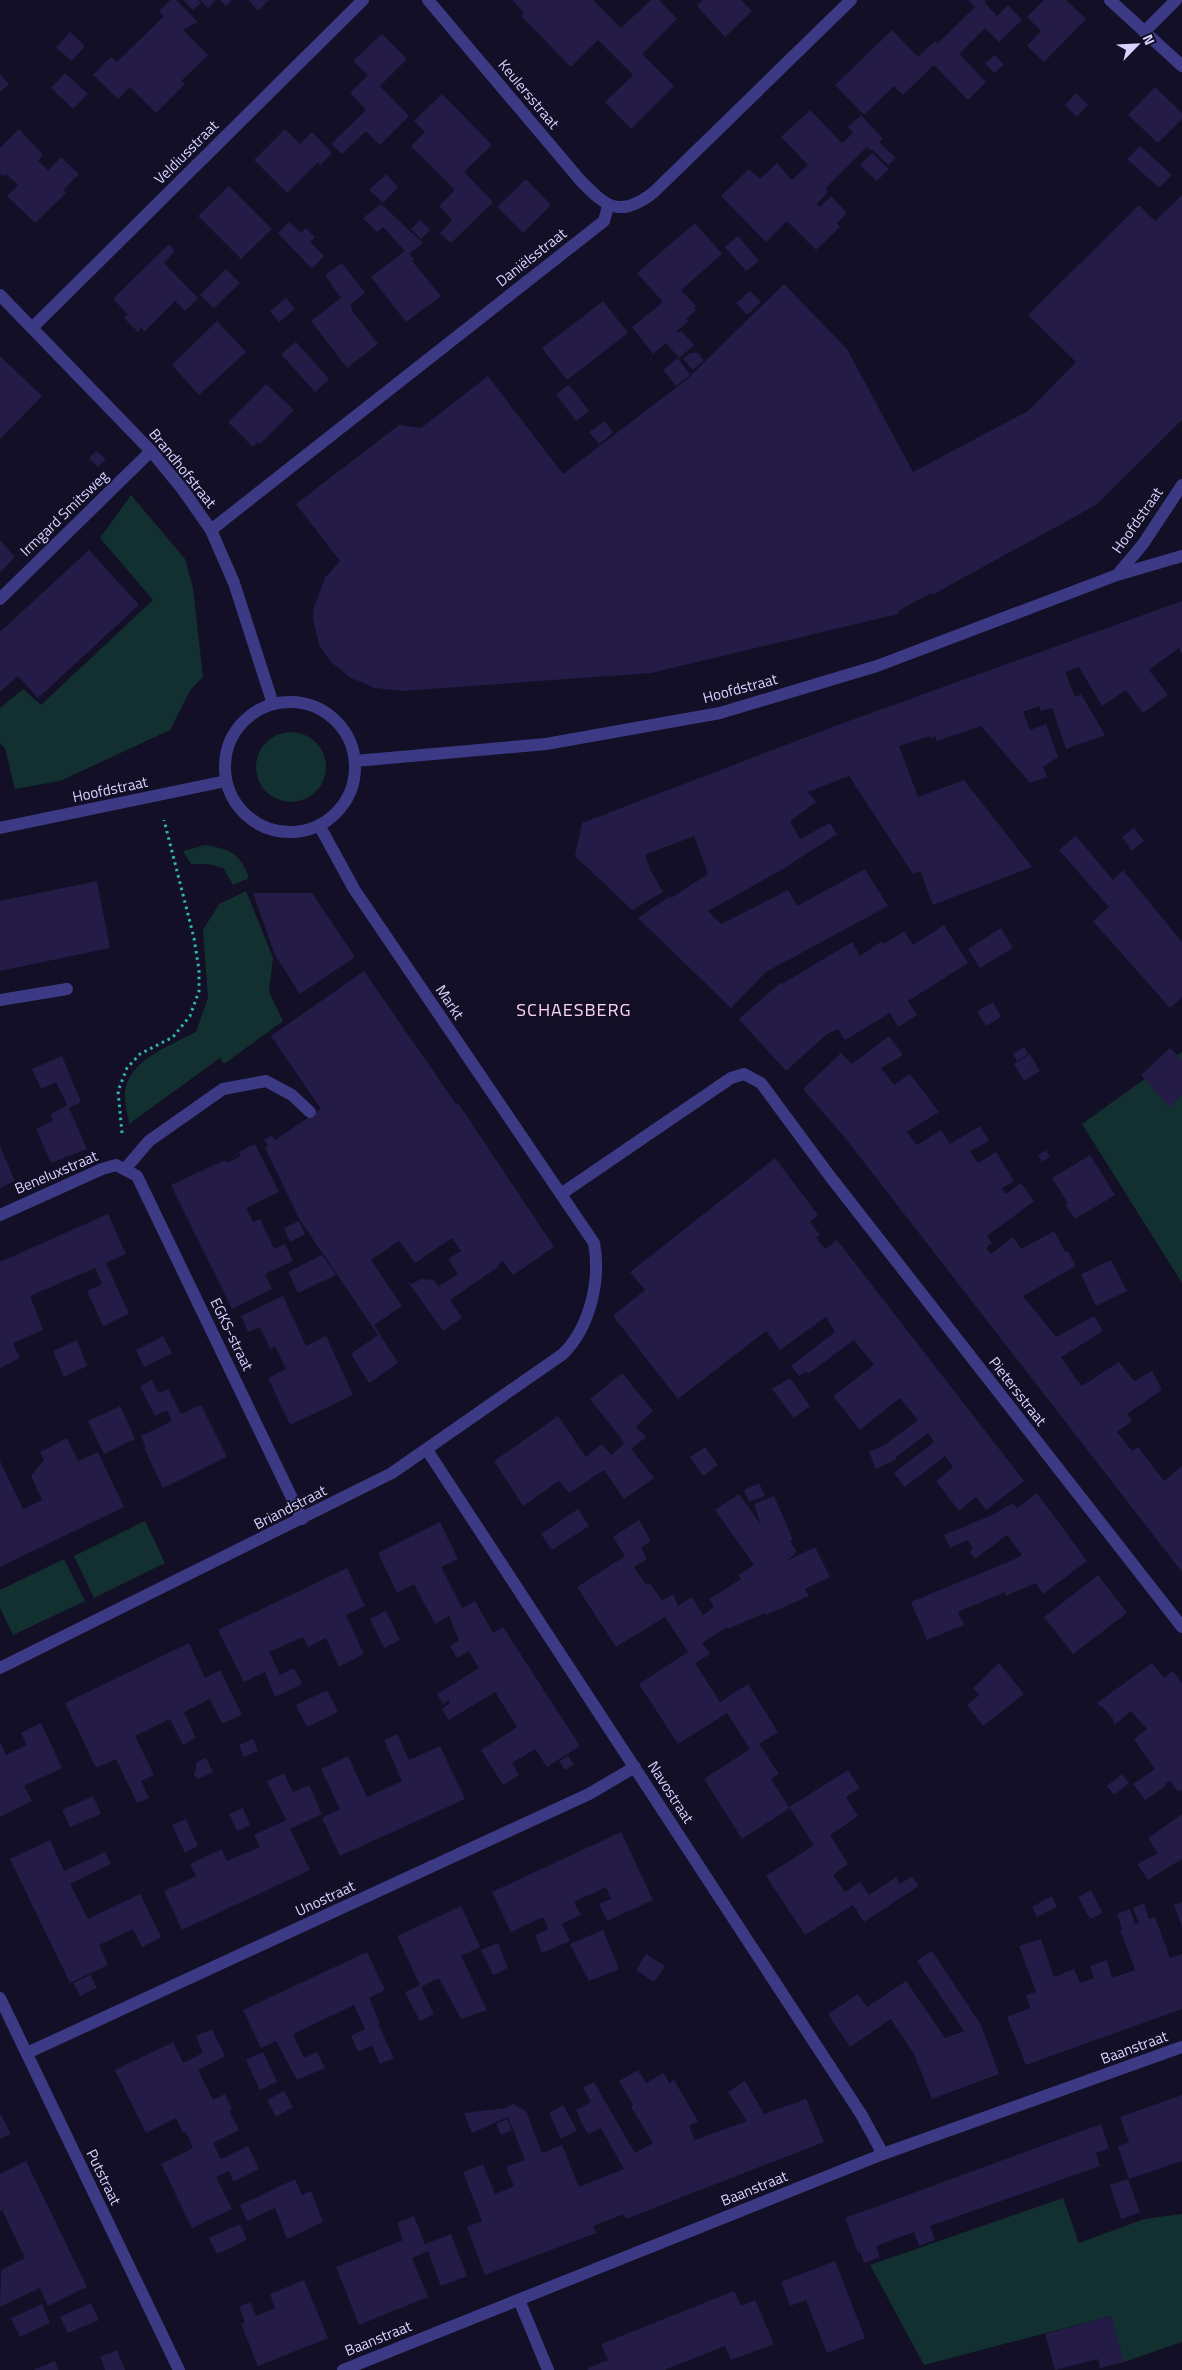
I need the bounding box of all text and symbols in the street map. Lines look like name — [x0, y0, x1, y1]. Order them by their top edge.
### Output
north arrow — [1112, 20, 1162, 70]
text: N — [1138, 31, 1161, 48]
street label: Keulersstraat — [493, 54, 566, 134]
street label: Veldiusstraat — [148, 114, 224, 190]
street label: Daniëlsstraat — [491, 222, 572, 292]
street label: Brandhofstraat — [144, 423, 223, 513]
street label: Irmgard Smitsweg — [14, 464, 114, 561]
street label: Hoofdstraat — [1106, 482, 1169, 558]
street label: Hoofdstraat — [700, 667, 781, 709]
street label: Hoofdstraat — [70, 770, 150, 808]
street label: Markt — [430, 980, 470, 1025]
district label: SCHAESBERG — [516, 996, 632, 1023]
street label: Beneluxstraat — [11, 1144, 102, 1200]
street label: EGKS-straat — [204, 1294, 260, 1375]
street label: Pietersstraat — [984, 1351, 1053, 1431]
street label: Briandstraat — [250, 1479, 331, 1535]
street label: Navostraat — [642, 1756, 700, 1828]
street label: Unostraat — [291, 1874, 359, 1922]
street label: Baanstraat — [1097, 2024, 1172, 2070]
street label: Putstraat — [81, 2145, 128, 2210]
street label: Baanstraat — [717, 2164, 791, 2212]
street label: Baanstraat — [341, 2314, 415, 2362]

